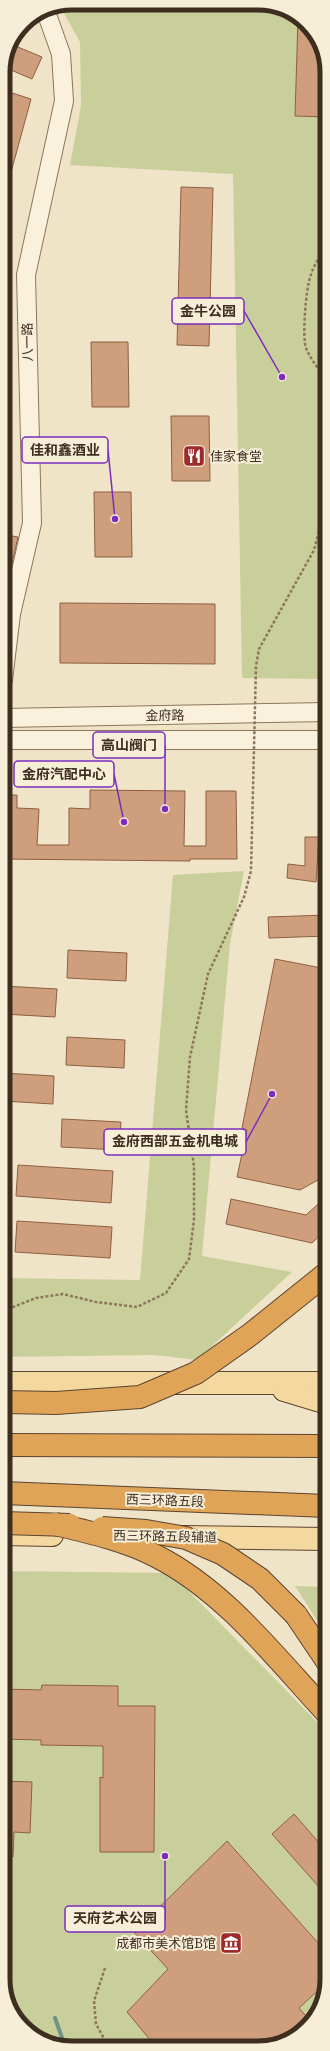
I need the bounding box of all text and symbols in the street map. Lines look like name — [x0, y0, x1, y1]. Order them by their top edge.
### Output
callout: 金牛公园 — [172, 298, 244, 324]
text: 金牛公园 — [180, 303, 236, 319]
street label: 八一路 — [20, 322, 35, 362]
callout: 佳和鑫酒业 — [22, 437, 108, 463]
text: 佳和鑫酒业 — [30, 442, 100, 458]
restaurant icon: 佳家食堂 — [181, 443, 207, 469]
place label: 佳家食堂 — [210, 449, 262, 464]
street label: 金府路 — [145, 708, 185, 723]
callout: 高山阀门 — [93, 732, 165, 758]
text: 高山阀门 — [101, 737, 157, 753]
callout: 金府汽配中心 — [14, 761, 114, 787]
text: 金府汽配中心 — [22, 766, 106, 782]
callout: 金府西部五金机电城 — [104, 1129, 246, 1155]
text: 金府西部五金机电城 — [112, 1133, 238, 1149]
street label: 西三环路五段 — [126, 1492, 204, 1509]
street label: 西三环路五段辅道 — [113, 1528, 217, 1545]
callout: 天府艺术公园 — [65, 1906, 165, 1932]
text: 天府艺术公园 — [73, 1910, 157, 1926]
museum icon: 成都市美术馆B馆 — [218, 1930, 244, 1956]
place label: 成都市美术馆B馆 — [116, 1936, 216, 1951]

